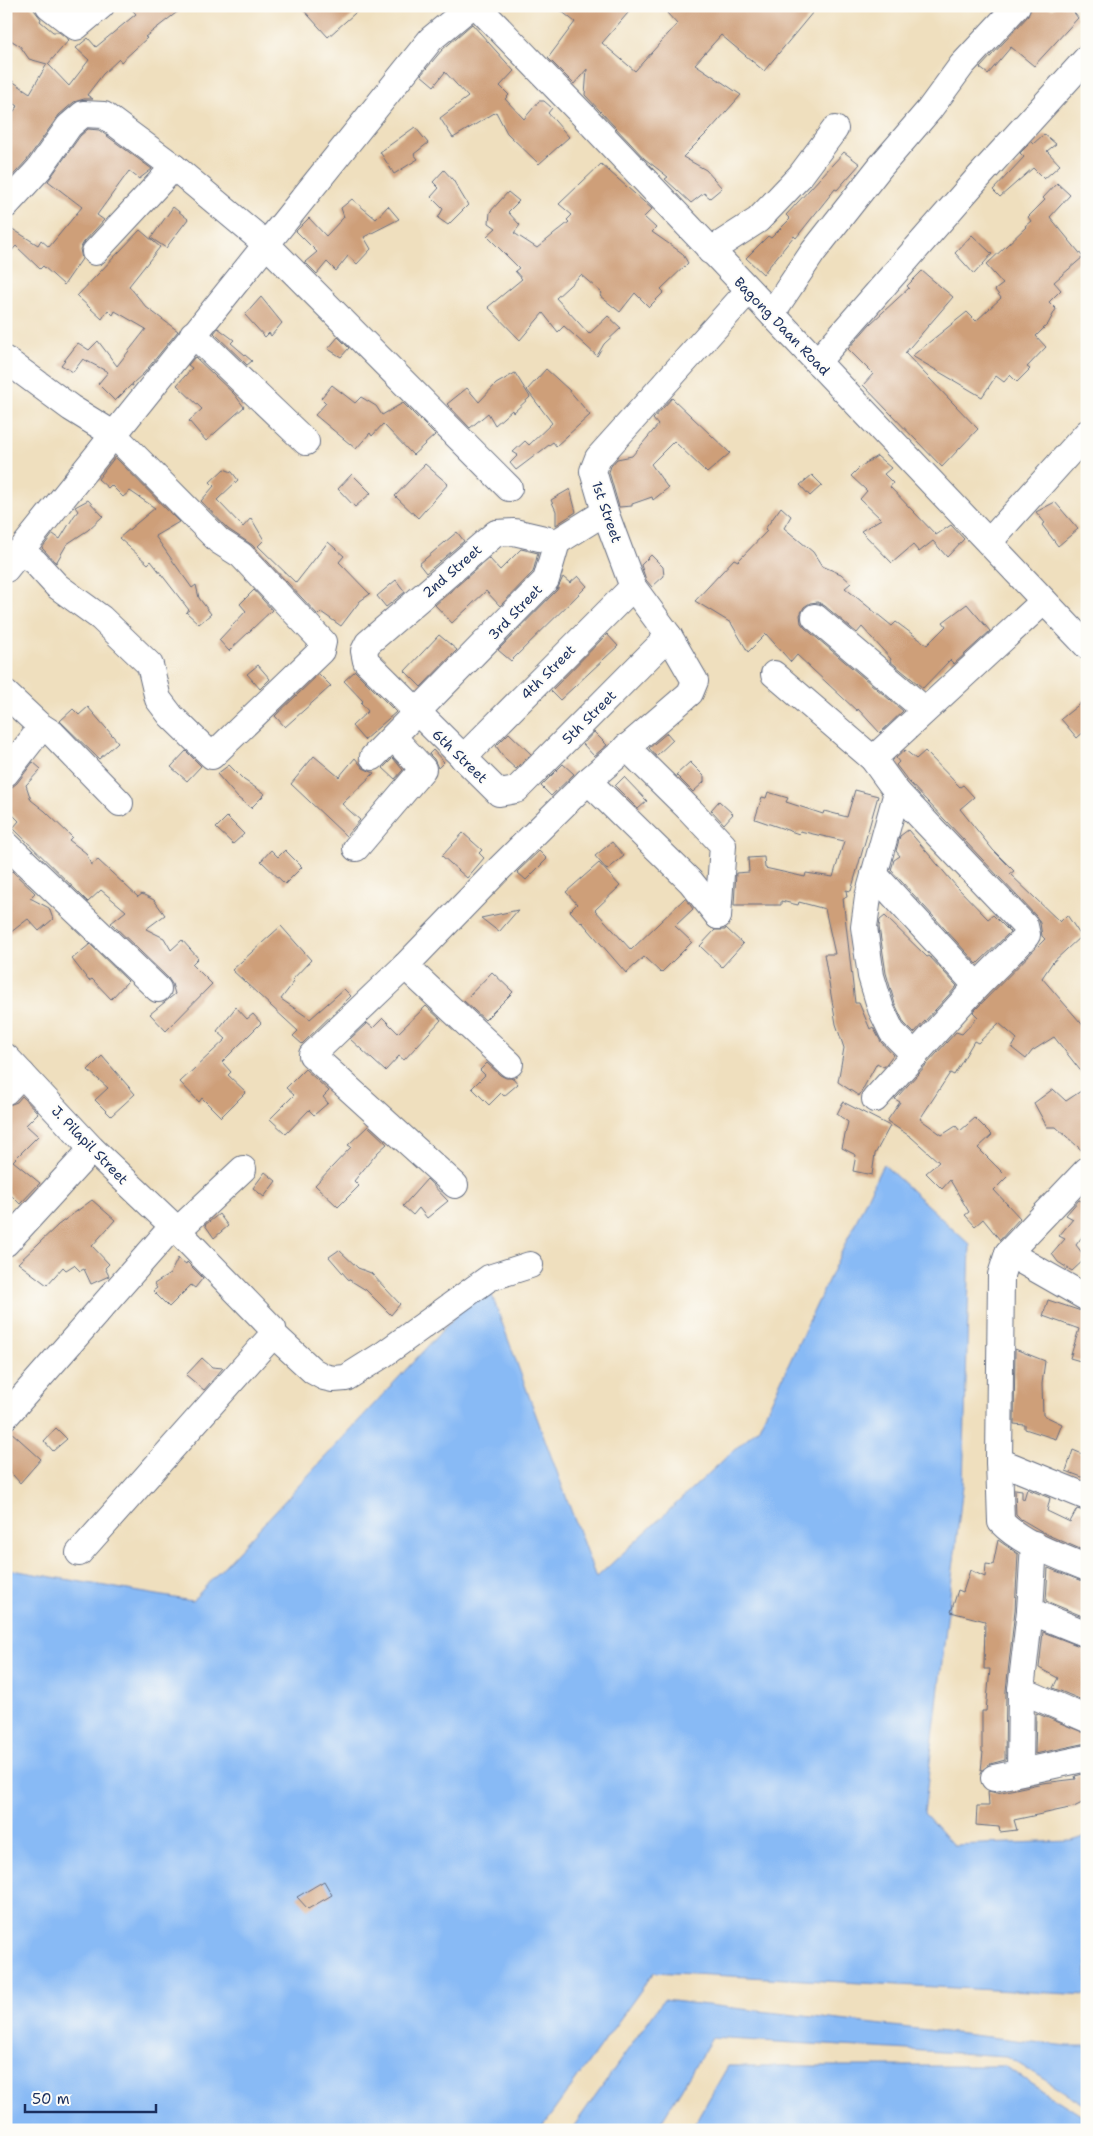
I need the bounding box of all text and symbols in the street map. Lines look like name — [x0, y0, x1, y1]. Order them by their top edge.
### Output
street label: Bagong Daan Road — [730, 273, 834, 379]
street label: 1st Street — [588, 479, 626, 545]
street label: 2nd Street — [419, 540, 485, 602]
street label: 3rd Street — [484, 580, 546, 644]
street label: 4th Street — [517, 641, 579, 703]
street label: 5th Street — [558, 686, 620, 748]
street label: 6th Street — [429, 725, 491, 787]
street label: J. Pilapil Street — [48, 1102, 132, 1188]
scale bar — [25, 2081, 156, 2113]
text: 50 m — [32, 2089, 70, 2109]

